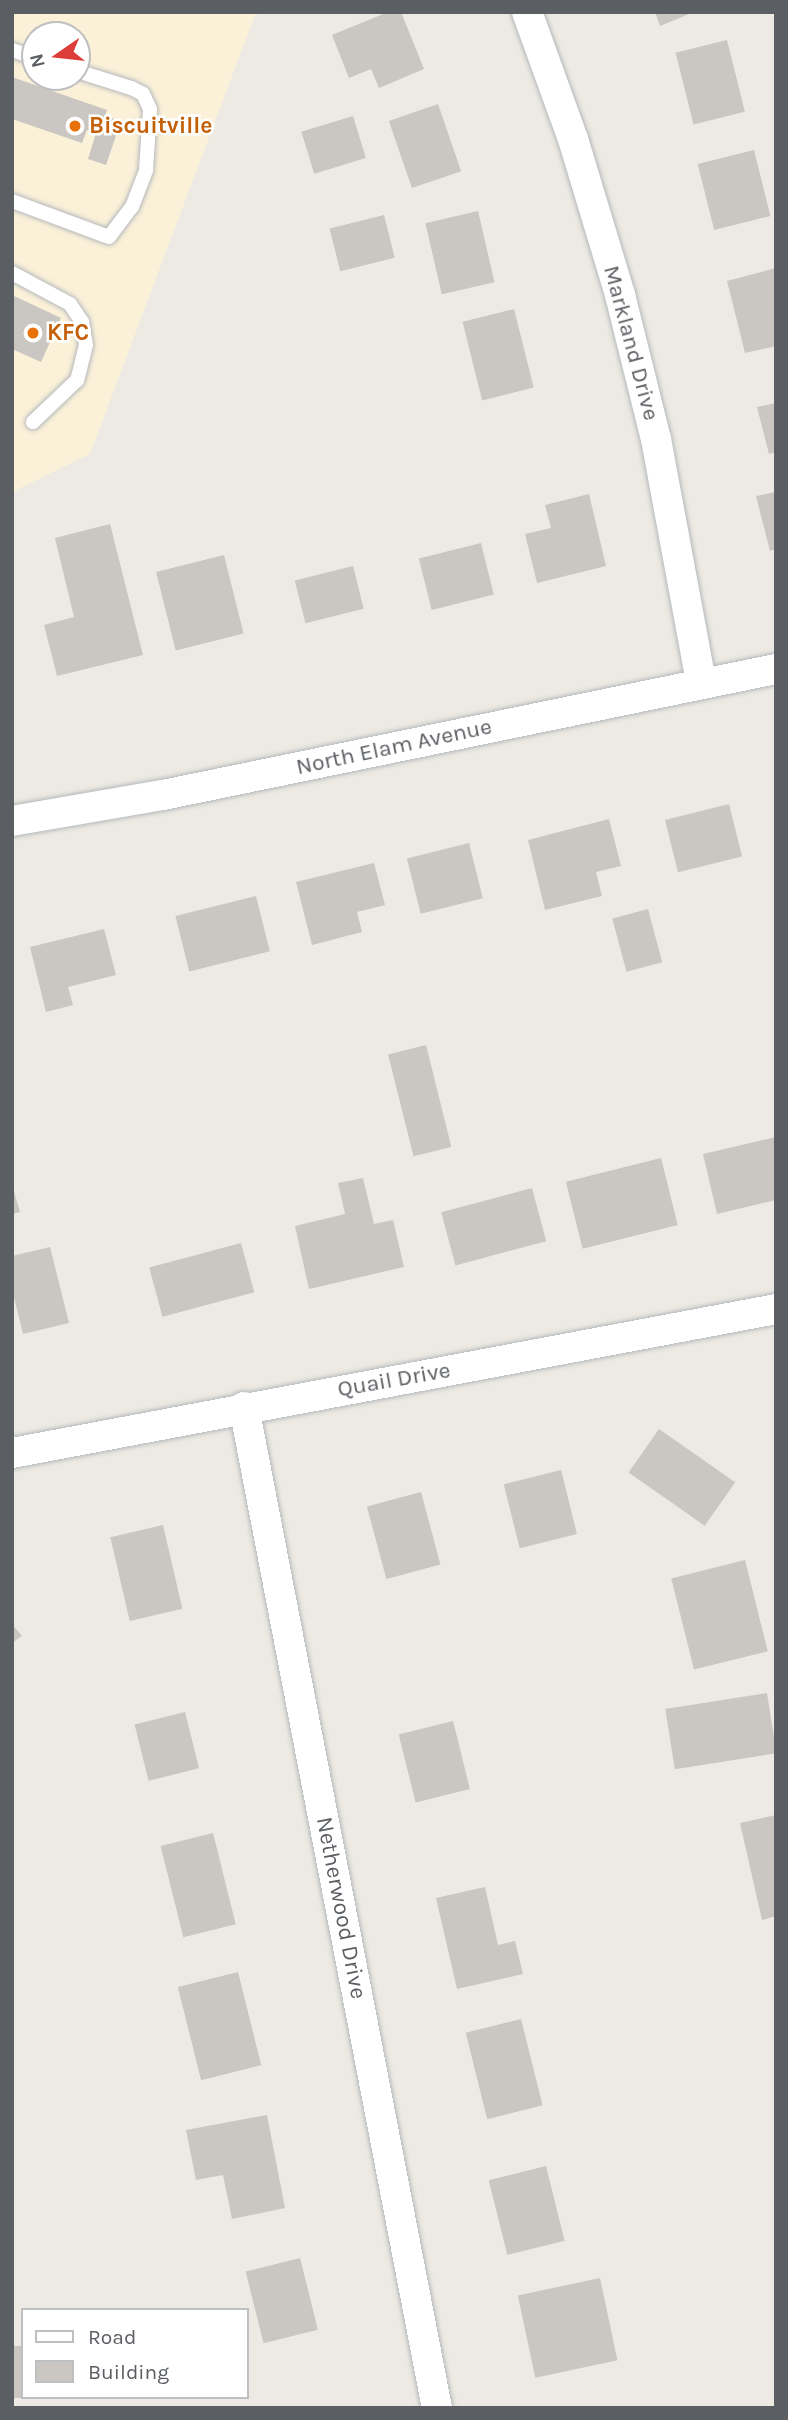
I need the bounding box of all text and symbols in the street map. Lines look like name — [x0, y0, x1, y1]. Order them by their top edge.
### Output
north arrow — [21, 21, 91, 91]
text: N — [25, 51, 50, 70]
place label: Biscuitville — [89, 112, 212, 140]
marker: Biscuitville — [67, 118, 83, 134]
street label: Markland Drive — [597, 263, 665, 423]
place label: KFC — [47, 319, 89, 347]
marker: KFC — [25, 325, 41, 341]
street label: North Elam Avenue — [294, 713, 494, 781]
street label: Quail Drive — [335, 1357, 453, 1403]
street label: Netherwood Drive — [310, 1815, 372, 2001]
legend — [21, 2308, 248, 2399]
text: Road — [88, 2325, 136, 2349]
text: Building — [88, 2360, 169, 2384]

